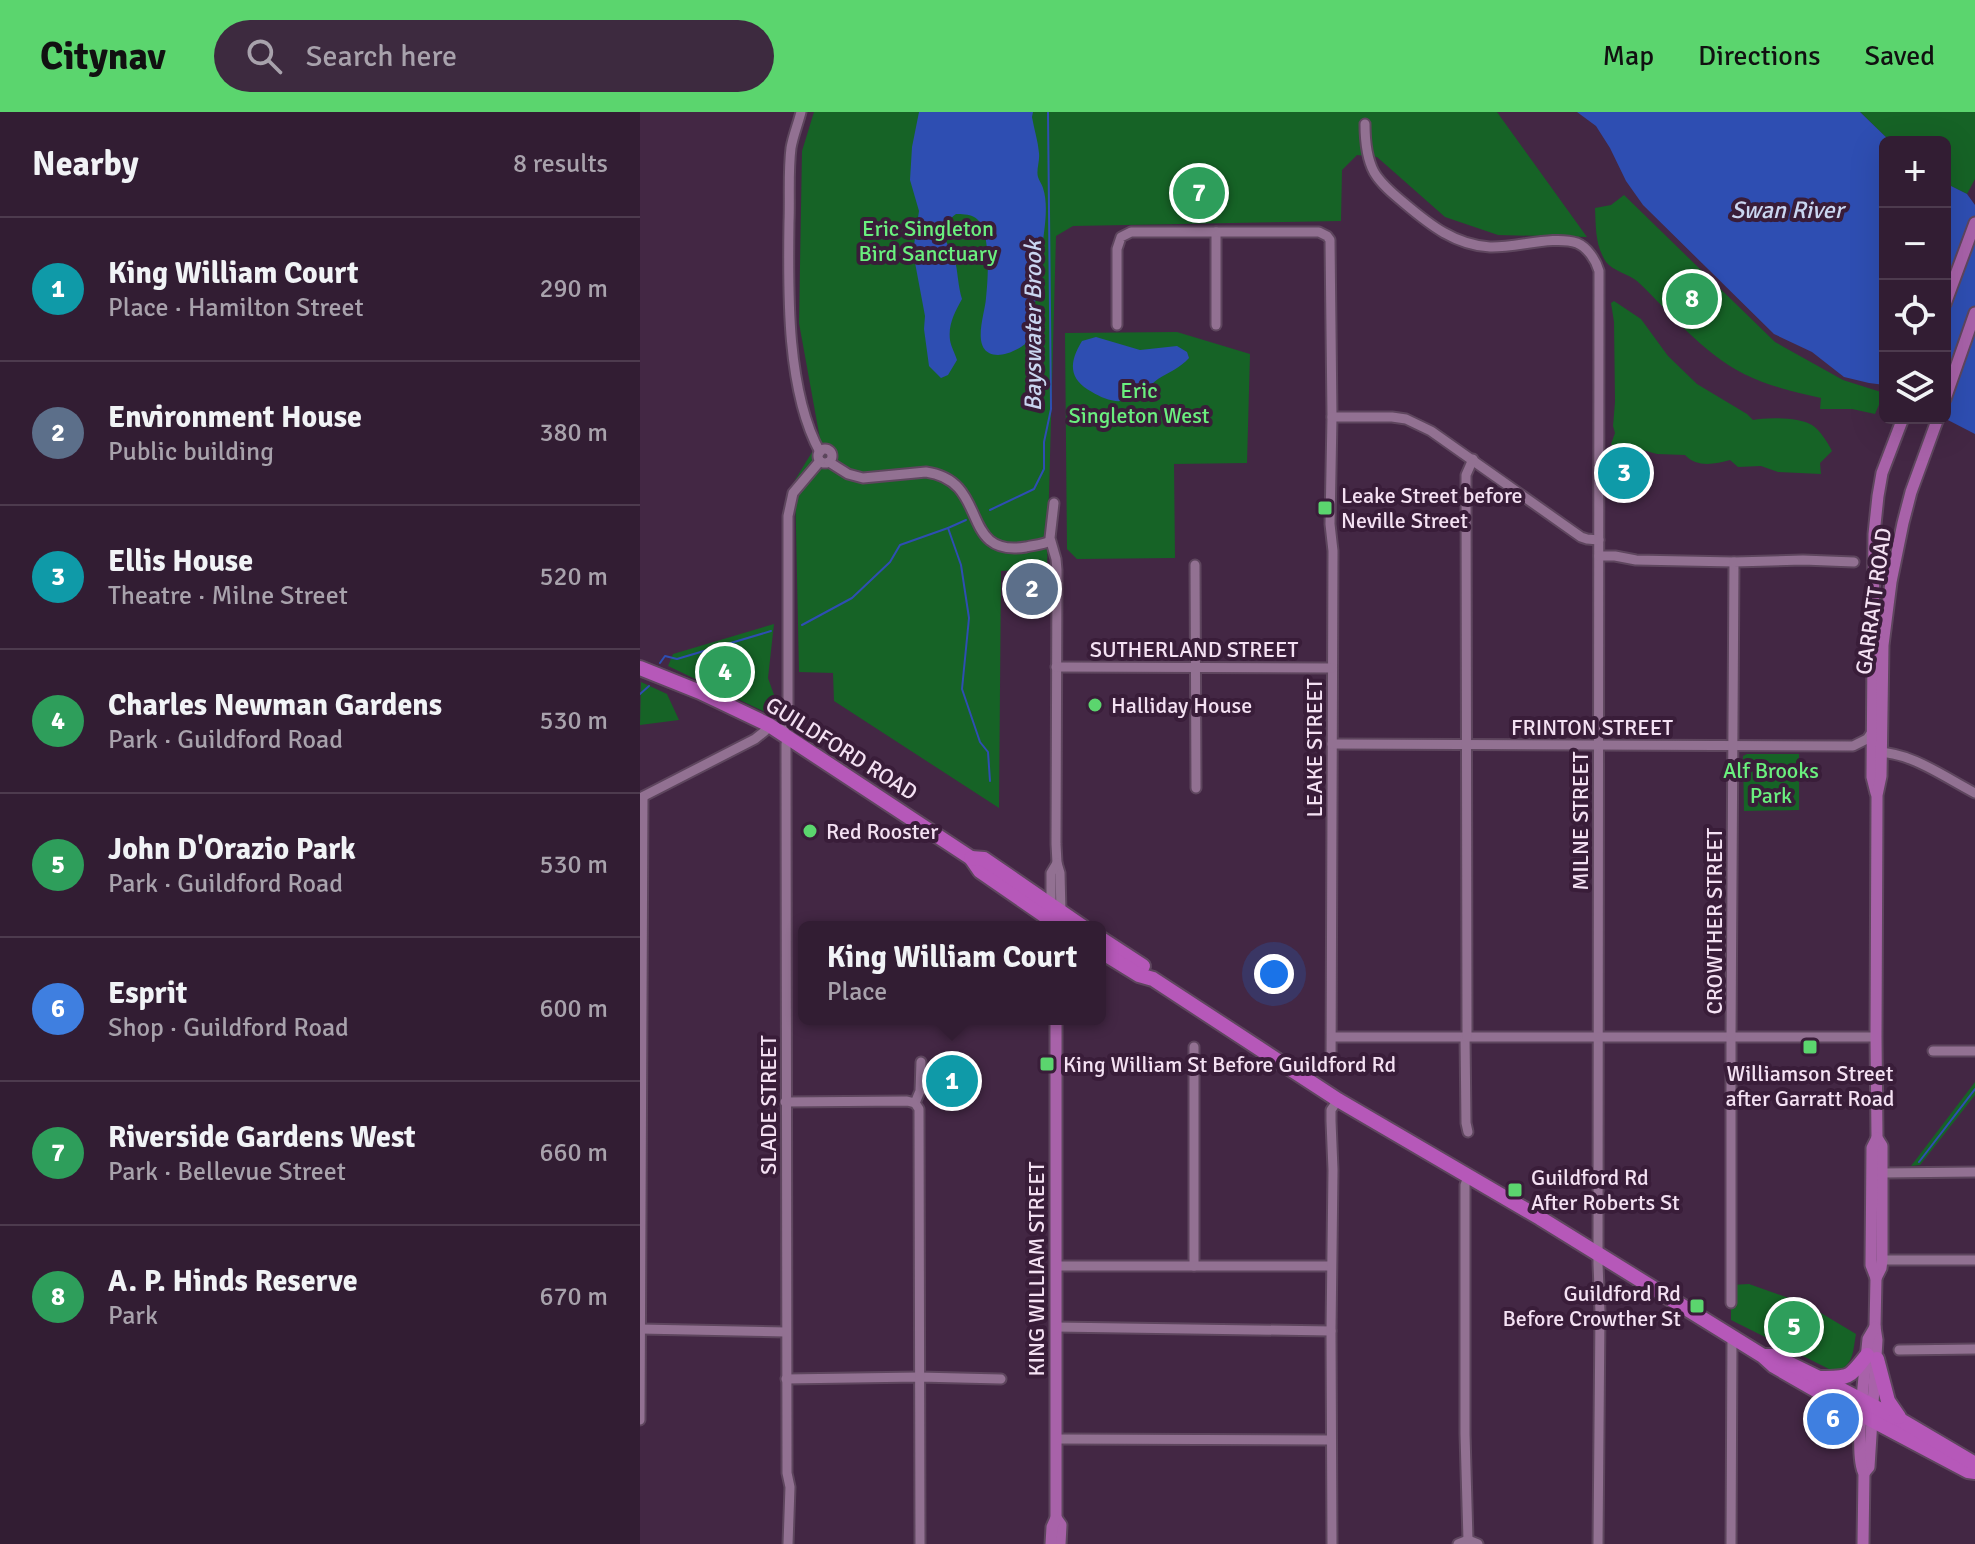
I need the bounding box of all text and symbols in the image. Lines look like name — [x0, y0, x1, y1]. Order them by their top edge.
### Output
search box — [214, 20, 774, 92]
text: Citynav — [40, 33, 166, 80]
icon: search — [242, 34, 286, 78]
text: Search here — [306, 38, 457, 75]
text: Map — [1602, 39, 1654, 73]
text: Directions — [1698, 39, 1820, 73]
text: Saved — [1864, 39, 1935, 73]
map controls — [1879, 136, 1951, 424]
button: + — [1879, 136, 1951, 208]
text: Nearby — [32, 143, 139, 185]
text: 8 results — [513, 148, 608, 180]
pin: 7 — [1173, 163, 1225, 223]
water label: Swan River — [1731, 195, 1847, 225]
button: − — [1879, 208, 1951, 280]
park label: Eric Singleton Bird Sanctuary — [858, 215, 998, 267]
water label: Bayswater Brook — [1018, 239, 1048, 411]
text: King William Court — [108, 255, 359, 292]
pin: 8 — [1666, 269, 1718, 329]
text: 1 — [51, 273, 65, 305]
text: 290 m — [539, 273, 608, 305]
button: locate — [1879, 280, 1951, 352]
text: Place · Hamilton Street — [108, 292, 364, 324]
button: layers — [1879, 352, 1951, 424]
park label: Eric Singleton West — [1069, 377, 1210, 429]
text: Environment House — [108, 399, 362, 436]
text: 2 — [51, 417, 65, 449]
text: 380 m — [539, 417, 608, 449]
text: Public building — [108, 436, 274, 468]
pin: 3 — [1598, 443, 1650, 503]
place label: Leake Street before Neville Street — [1341, 482, 1523, 534]
marker: Leake Street before Neville Street — [1316, 499, 1334, 517]
street label: GARRATT ROAD — [1850, 526, 1897, 676]
text: Ellis House — [108, 543, 253, 580]
pin: 2 — [1006, 559, 1058, 619]
text: 3 — [51, 561, 65, 593]
text: 520 m — [539, 561, 608, 593]
text: Theatre · Milne Street — [108, 580, 348, 612]
street label: SUTHERLAND STREET — [1090, 636, 1298, 663]
pin: 4 — [699, 642, 751, 702]
street label: LEAKE STREET — [1301, 678, 1328, 817]
text: Charles Newman Gardens — [108, 687, 442, 724]
street label: GUILDFORD ROAD — [761, 691, 923, 806]
place label: Halliday House — [1111, 692, 1252, 719]
marker: Halliday House — [1086, 696, 1104, 714]
text: 4 — [51, 705, 65, 737]
text: 530 m — [539, 705, 608, 737]
street label: FRINTON STREET — [1511, 714, 1673, 741]
text: Park · Guildford Road — [108, 724, 343, 756]
street label: MILNE STREET — [1567, 751, 1594, 891]
park label: Alf Brooks Park — [1723, 757, 1819, 809]
place label: Red Rooster — [826, 818, 938, 845]
marker: Red Rooster — [801, 822, 819, 840]
street label: CROWTHER STREET — [1701, 827, 1728, 1014]
text: John D'Orazio Park — [108, 831, 356, 868]
text: 5 — [51, 849, 65, 881]
text: 530 m — [539, 849, 608, 881]
text: Park · Guildford Road — [108, 868, 343, 900]
popup — [798, 921, 1106, 1025]
text: King William Court — [827, 939, 1077, 976]
your location — [1254, 954, 1294, 994]
text: Esprit — [108, 975, 187, 1012]
text: Place — [827, 976, 887, 1008]
text: 6 — [51, 993, 65, 1025]
text: 600 m — [539, 993, 608, 1025]
text: Shop · Guildford Road — [108, 1012, 349, 1044]
street label: SLADE STREET — [755, 1035, 782, 1175]
marker: Williamson Street after Garratt Road — [1801, 1038, 1819, 1056]
pin: 1 — [926, 1051, 978, 1111]
place label: King William St Before Guildford Rd — [1063, 1051, 1396, 1078]
marker: King William St Before Guildford Rd — [1038, 1055, 1056, 1073]
place label: Williamson Street after Garratt Road — [1726, 1060, 1894, 1112]
text: Riverside Gardens West — [108, 1119, 415, 1156]
text: 7 — [51, 1137, 65, 1169]
text: 660 m — [539, 1137, 608, 1169]
text: Park · Bellevue Street — [108, 1156, 346, 1188]
street label: KING WILLIAM STREET — [1023, 1161, 1050, 1377]
place label: Guildford Rd After Roberts St — [1531, 1164, 1680, 1216]
marker: Guildford Rd After Roberts St — [1506, 1181, 1524, 1199]
text: A. P. Hinds Reserve — [108, 1263, 358, 1300]
place label: Guildford Rd Before Crowther St — [1503, 1280, 1681, 1332]
text: 8 — [51, 1281, 65, 1313]
text: 670 m — [539, 1281, 608, 1313]
marker: Guildford Rd Before Crowther St — [1688, 1297, 1706, 1315]
pin: 5 — [1768, 1297, 1820, 1357]
text: Park — [108, 1300, 158, 1332]
pin: 6 — [1807, 1389, 1859, 1449]

